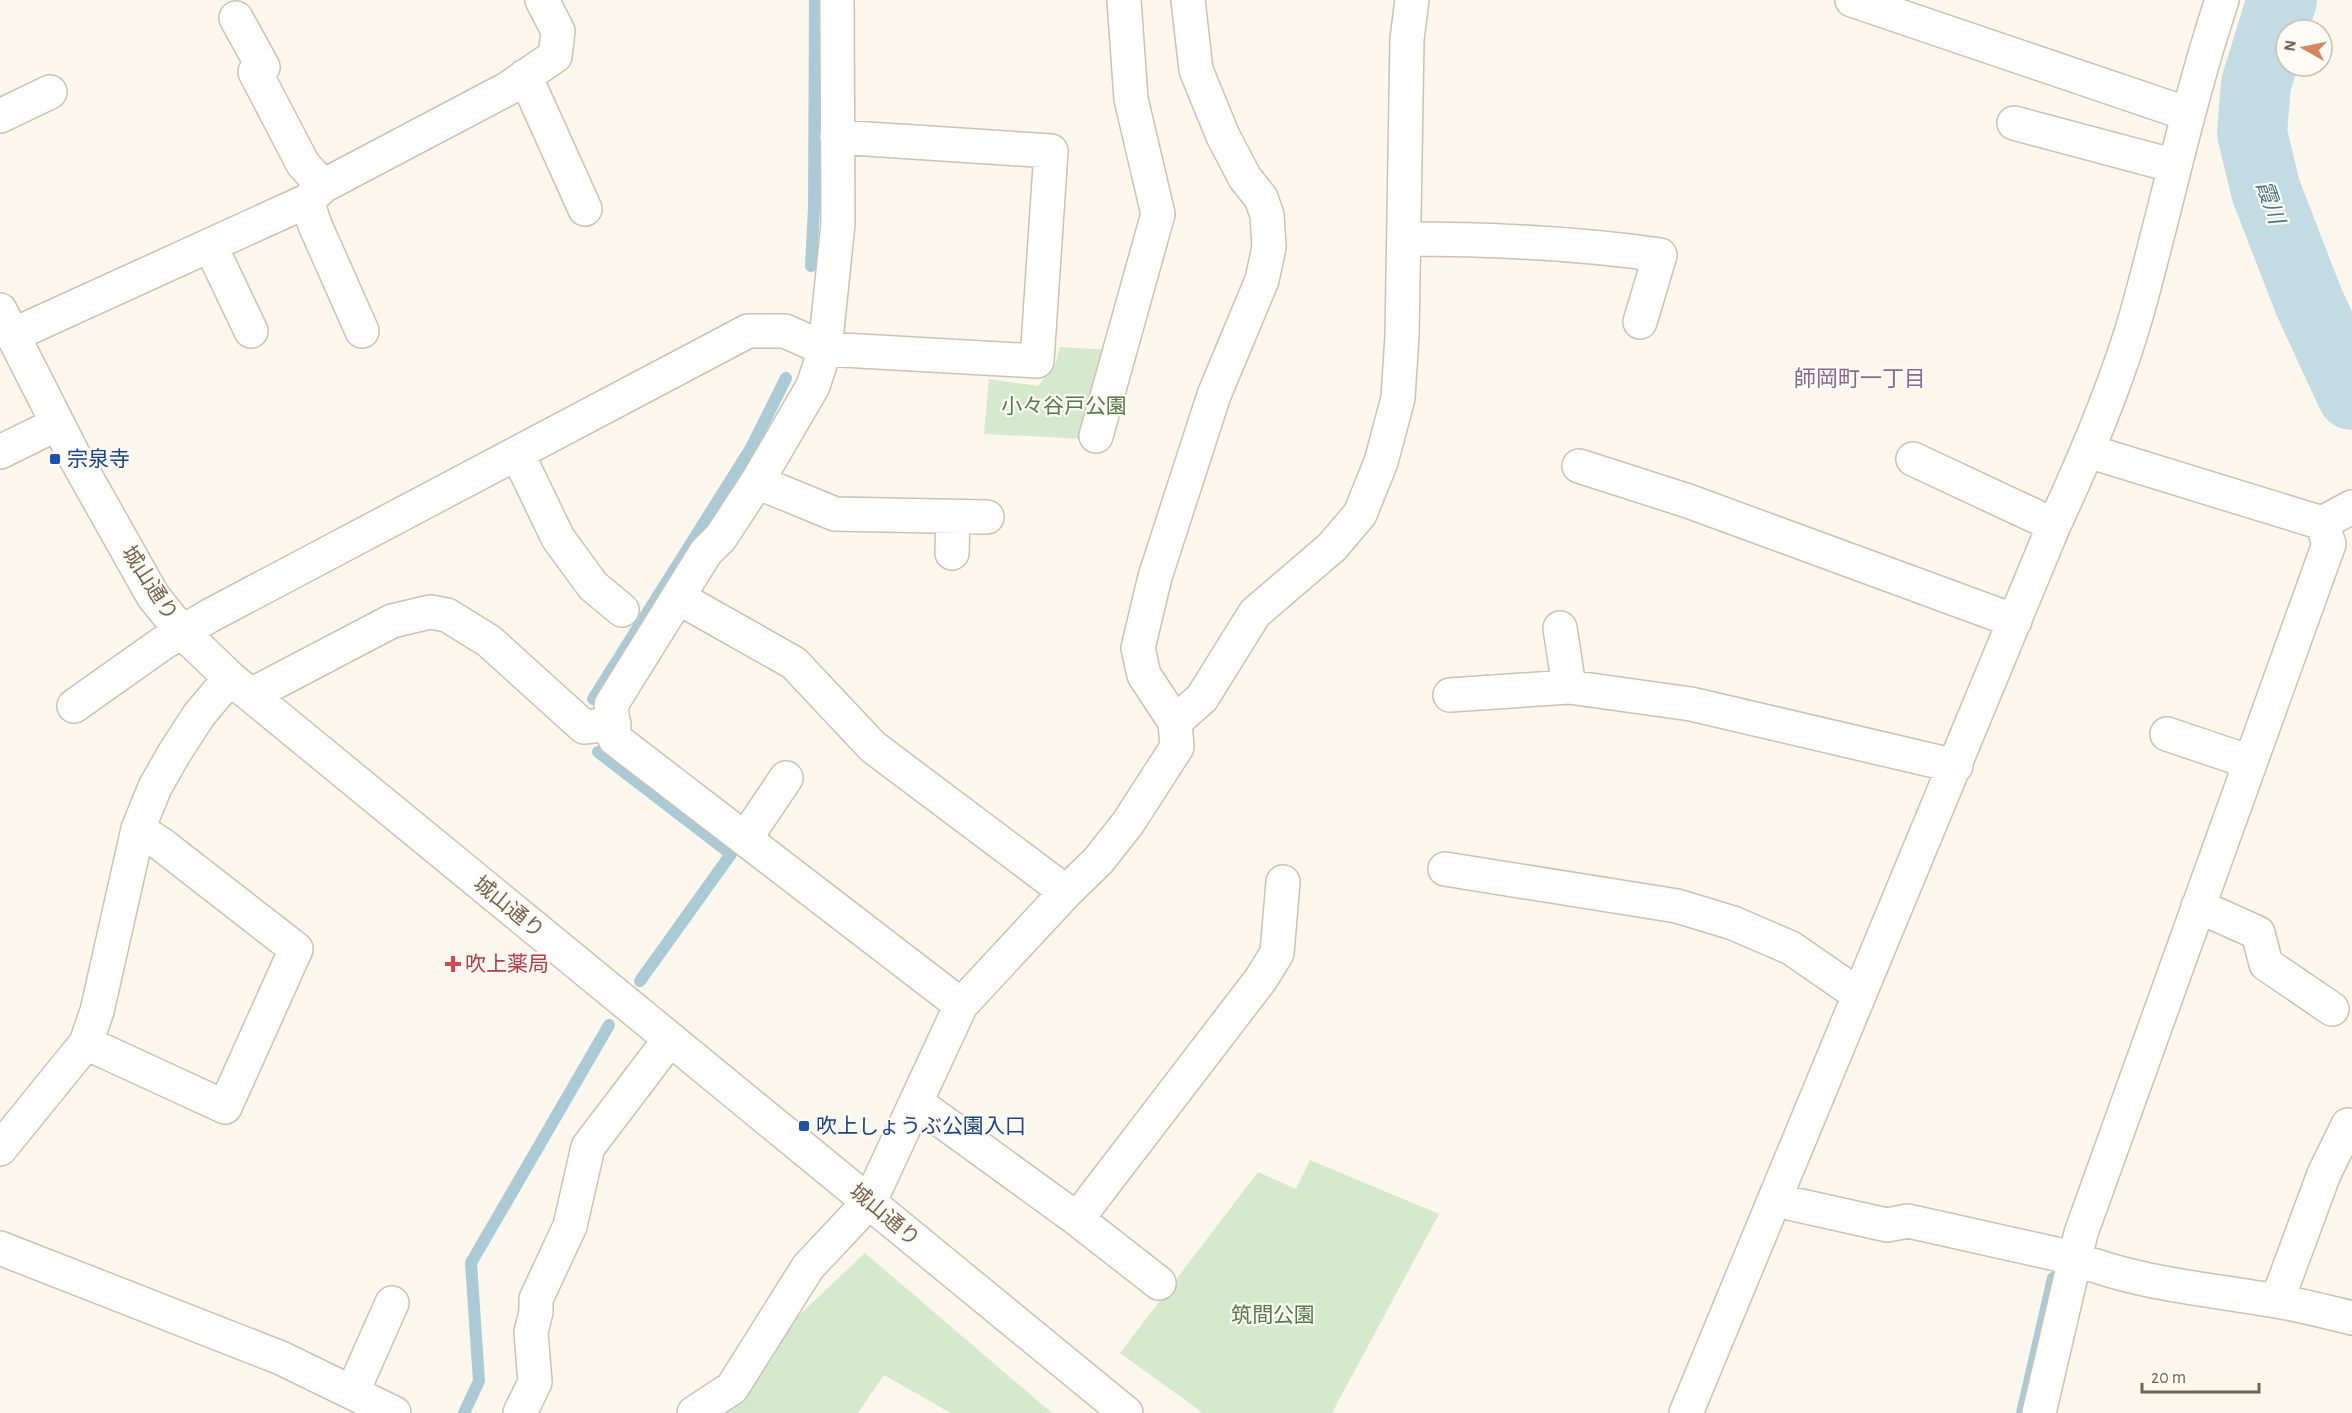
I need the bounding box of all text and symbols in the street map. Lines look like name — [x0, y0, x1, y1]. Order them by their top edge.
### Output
north arrow — [2274, 18, 2334, 78]
text: N — [2281, 39, 2299, 53]
water label: 霞川 — [2252, 178, 2288, 229]
district label: 師岡町一丁目 — [1794, 367, 1926, 390]
park label: 小々谷戸公園 — [1001, 395, 1127, 417]
place label: 宗泉寺 — [67, 448, 130, 470]
marker: 宗泉寺 — [48, 452, 62, 466]
street label: 城山通り — [118, 542, 182, 624]
street label: 城山通り — [469, 872, 549, 942]
place label: 吹上薬局 — [465, 953, 549, 975]
marker: 吹上薬局 — [446, 957, 460, 971]
place label: 吹上しょうぶ公園入口 — [816, 1115, 1026, 1137]
marker: 吹上しょうぶ公園入口 — [797, 1119, 811, 1133]
street label: 城山通り — [846, 1180, 924, 1250]
park label: 筑間公園 — [1231, 1304, 1315, 1326]
scale bar — [2142, 1356, 2259, 1394]
text: 20 m — [2151, 1369, 2186, 1387]

